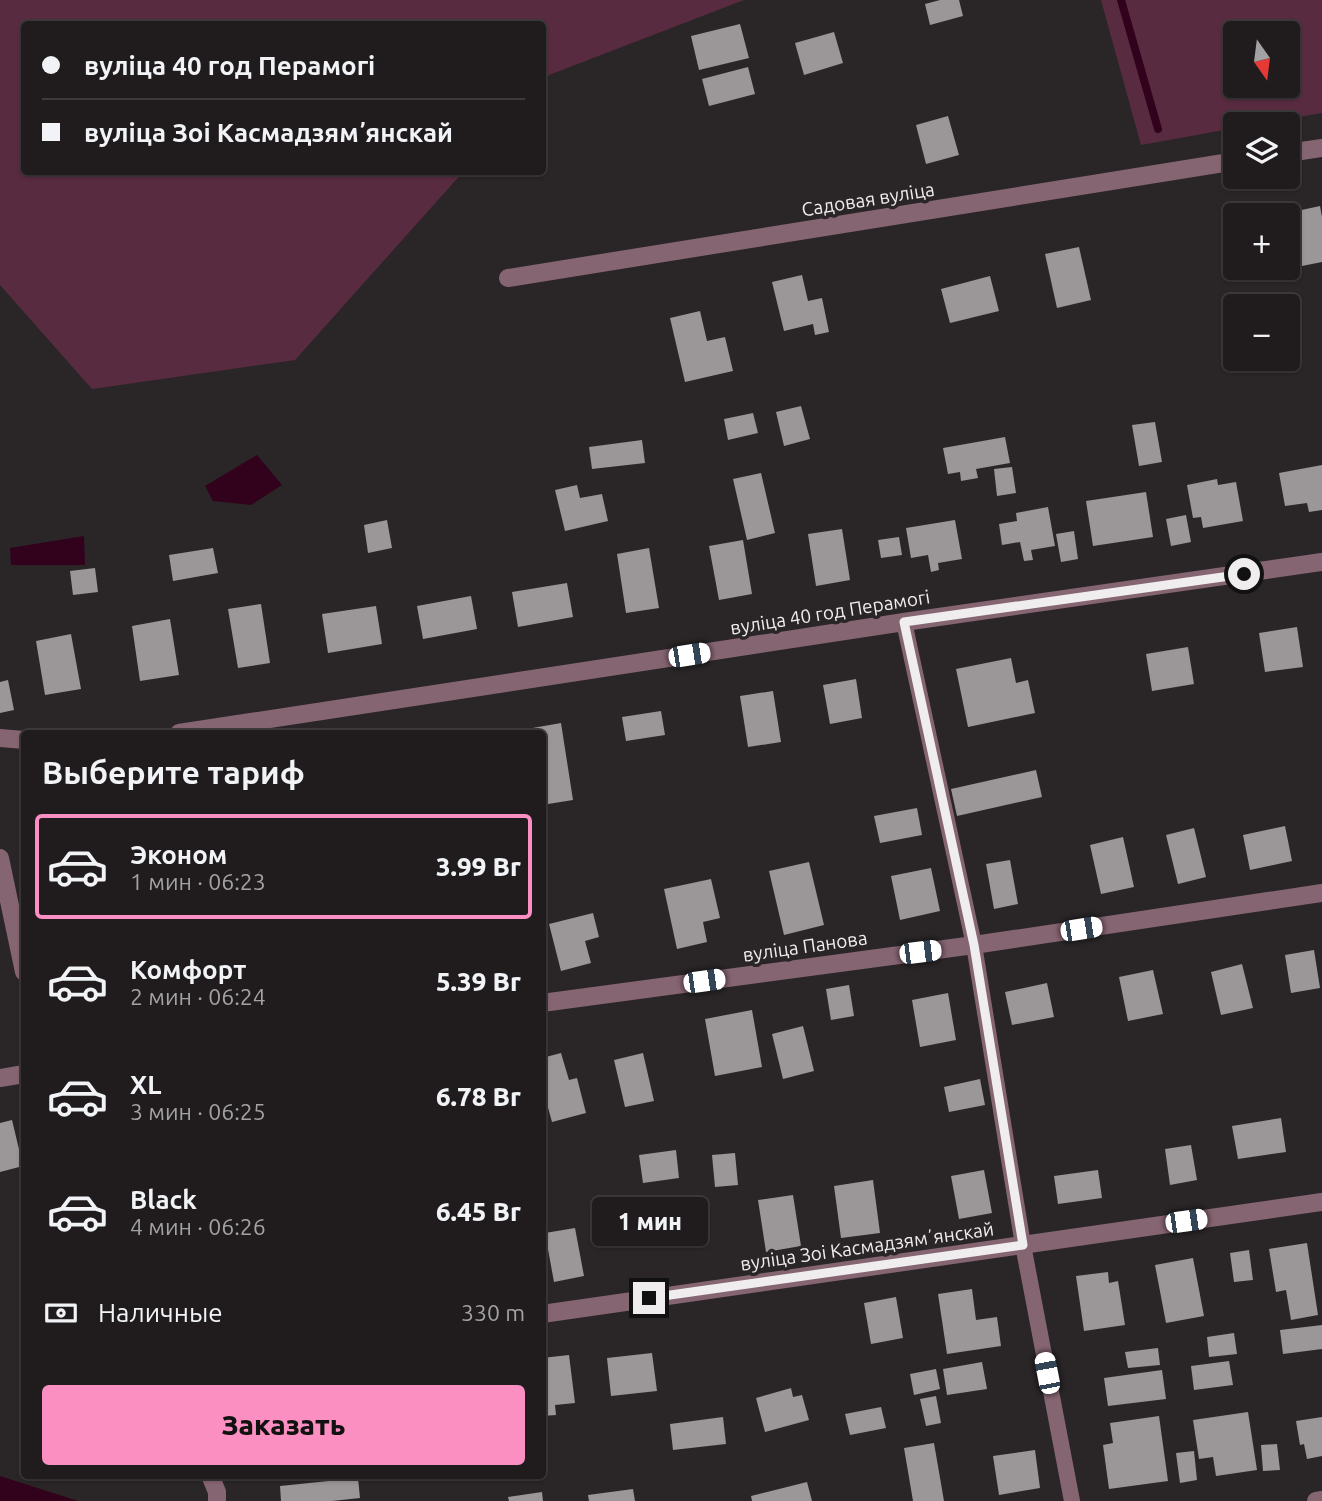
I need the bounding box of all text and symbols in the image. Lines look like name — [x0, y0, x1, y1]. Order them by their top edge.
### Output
north arrow — [1223, 21, 1300, 98]
map controls — [1223, 21, 1300, 371]
text: вуліца 40 год Перамогі — [84, 51, 375, 80]
button: layers — [1223, 112, 1300, 189]
text: вуліца Зоі Касмадзямʼянскай — [84, 118, 453, 147]
street label: Садовая вуліца — [800, 178, 936, 220]
button: + — [1223, 203, 1300, 280]
button: − — [1223, 294, 1300, 371]
route start — [1228, 558, 1260, 590]
street label: вуліца 40 год Перамогі — [729, 585, 931, 639]
car — [667, 641, 712, 669]
text: Выберите тариф — [42, 754, 305, 790]
icon: car — [46, 835, 109, 898]
text: Эконом — [130, 840, 227, 869]
text: 3.99 Br — [436, 852, 521, 881]
text: 1 мин · 06:23 — [130, 869, 266, 894]
car — [1059, 915, 1104, 943]
street label: вуліца Панова — [741, 926, 869, 966]
car — [898, 939, 943, 965]
icon: car — [46, 950, 109, 1013]
text: Комфорт — [130, 955, 246, 984]
text: 5.39 Br — [436, 967, 521, 996]
car — [682, 968, 727, 994]
text: 2 мин · 06:24 — [130, 984, 266, 1009]
icon: car — [46, 1065, 109, 1128]
text: XL — [130, 1070, 161, 1099]
text: 6.78 Br — [436, 1082, 521, 1111]
text: 3 мин · 06:25 — [130, 1099, 266, 1124]
icon: car — [46, 1180, 109, 1243]
text: Black — [130, 1185, 197, 1214]
callout: 1 мин — [591, 1196, 707, 1246]
text: 6.45 Br — [436, 1197, 521, 1226]
car — [1164, 1208, 1209, 1234]
text: 1 мин — [618, 1209, 682, 1234]
text: 4 мин · 06:26 — [130, 1214, 266, 1239]
street label: вуліца Зоі Касмадзямʼянскай — [739, 1217, 995, 1275]
route end — [633, 1282, 665, 1314]
icon: cash — [42, 1294, 80, 1332]
text: Наличные — [98, 1298, 223, 1327]
text: 330 m — [461, 1300, 525, 1325]
car — [1033, 1350, 1062, 1396]
button: Заказать — [42, 1385, 525, 1465]

